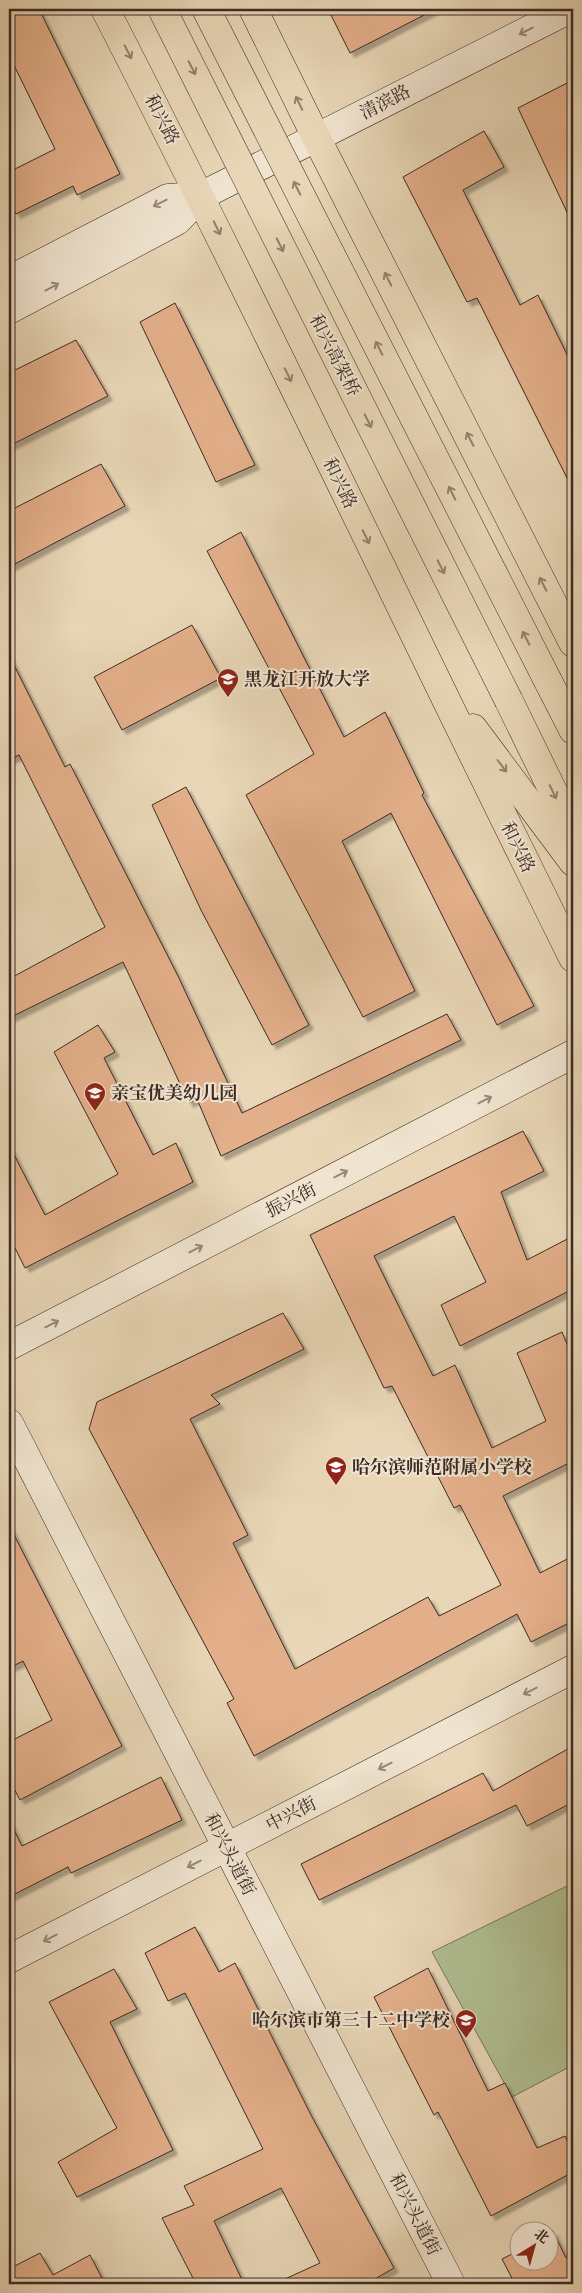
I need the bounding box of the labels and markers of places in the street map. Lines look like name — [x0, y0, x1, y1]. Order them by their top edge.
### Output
school or university icon: 黑龙江开放大学 — [216, 667, 240, 698]
place label: 黑龙江开放大学 — [244, 669, 370, 689]
school or university icon: 亲宝优美幼儿园 — [83, 1081, 107, 1112]
place label: 亲宝优美幼儿园 — [111, 1083, 237, 1103]
school or university icon: 哈尔滨师范附属小学校 — [324, 1455, 348, 1486]
place label: 哈尔滨师范附属小学校 — [352, 1457, 532, 1477]
school or university icon: 哈尔滨市第三十二中学校 — [454, 2008, 478, 2039]
place label: 哈尔滨市第三十二中学校 — [252, 2010, 450, 2030]

